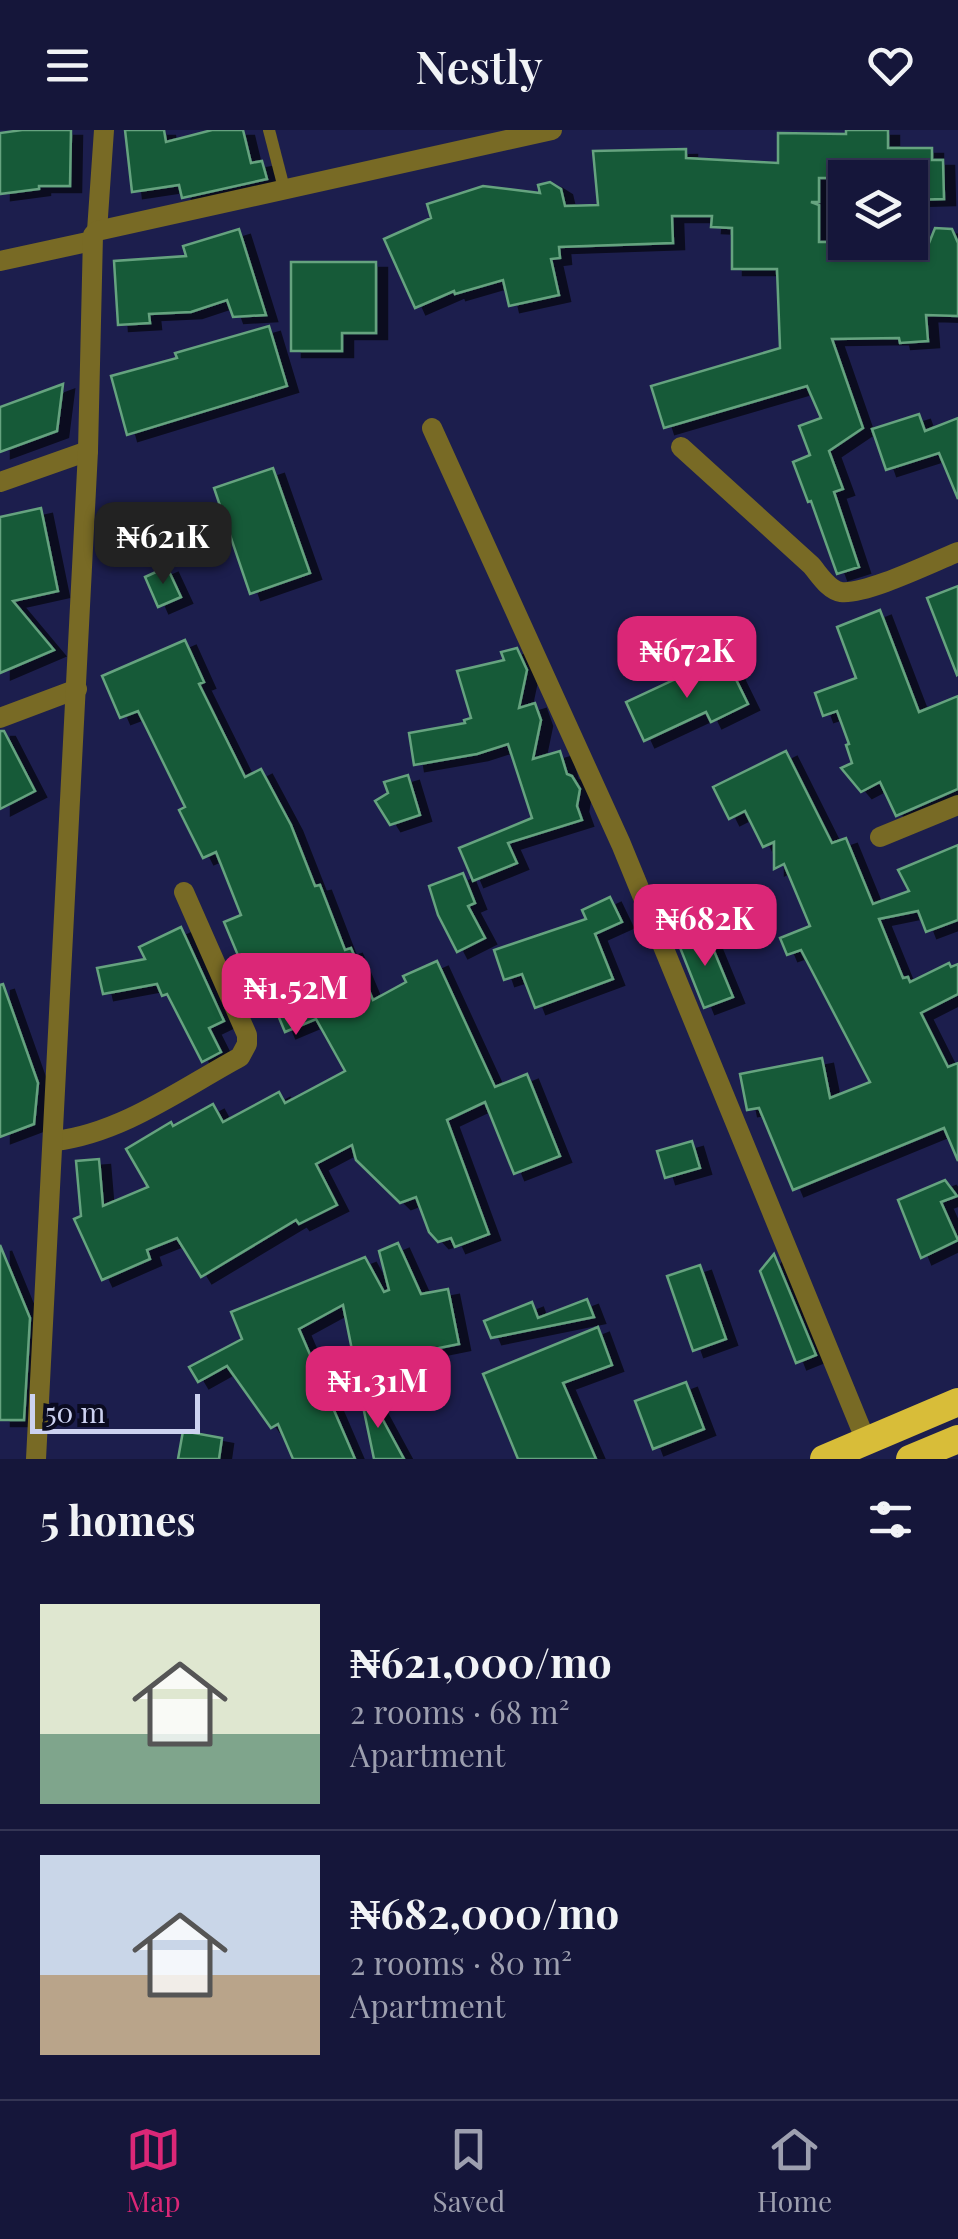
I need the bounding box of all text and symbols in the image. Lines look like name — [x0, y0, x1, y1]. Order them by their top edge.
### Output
text: Nestly — [415, 35, 543, 95]
icon: menu — [40, 38, 95, 93]
icon: heart — [863, 38, 918, 93]
map controls — [828, 160, 928, 260]
button: layers — [828, 160, 928, 260]
pin: ₦621K — [93, 502, 233, 587]
text: ₦621K — [117, 513, 209, 556]
pin: ₦672K — [617, 616, 757, 701]
text: ₦672K — [639, 627, 735, 670]
pin: ₦682K — [635, 884, 775, 969]
text: ₦682K — [656, 895, 754, 938]
pin: ₦1.52M — [215, 953, 377, 1038]
text: ₦1.52M — [244, 964, 348, 1007]
pin: ₦1.31M — [297, 1346, 459, 1431]
text: ₦1.31M — [328, 1357, 428, 1400]
scale bar — [30, 1389, 200, 1434]
text: 50 m — [45, 1393, 105, 1430]
text: 5 homes — [40, 1491, 196, 1547]
icon: filters — [863, 1492, 918, 1547]
text: ₦621,000/mo — [350, 1633, 612, 1689]
icon: home — [120, 1644, 240, 1764]
text: 2 rooms · 68 m² — [350, 1689, 569, 1732]
text: Apartment — [350, 1732, 505, 1775]
text: ₦682,000/mo — [350, 1884, 619, 1940]
icon: home — [120, 1895, 240, 2015]
text: 2 rooms · 80 m² — [350, 1940, 572, 1983]
text: Apartment — [350, 1983, 505, 2026]
tab: Map — [126, 2122, 181, 2219]
tab: Saved — [433, 2122, 505, 2219]
tab: Home — [757, 2122, 832, 2219]

